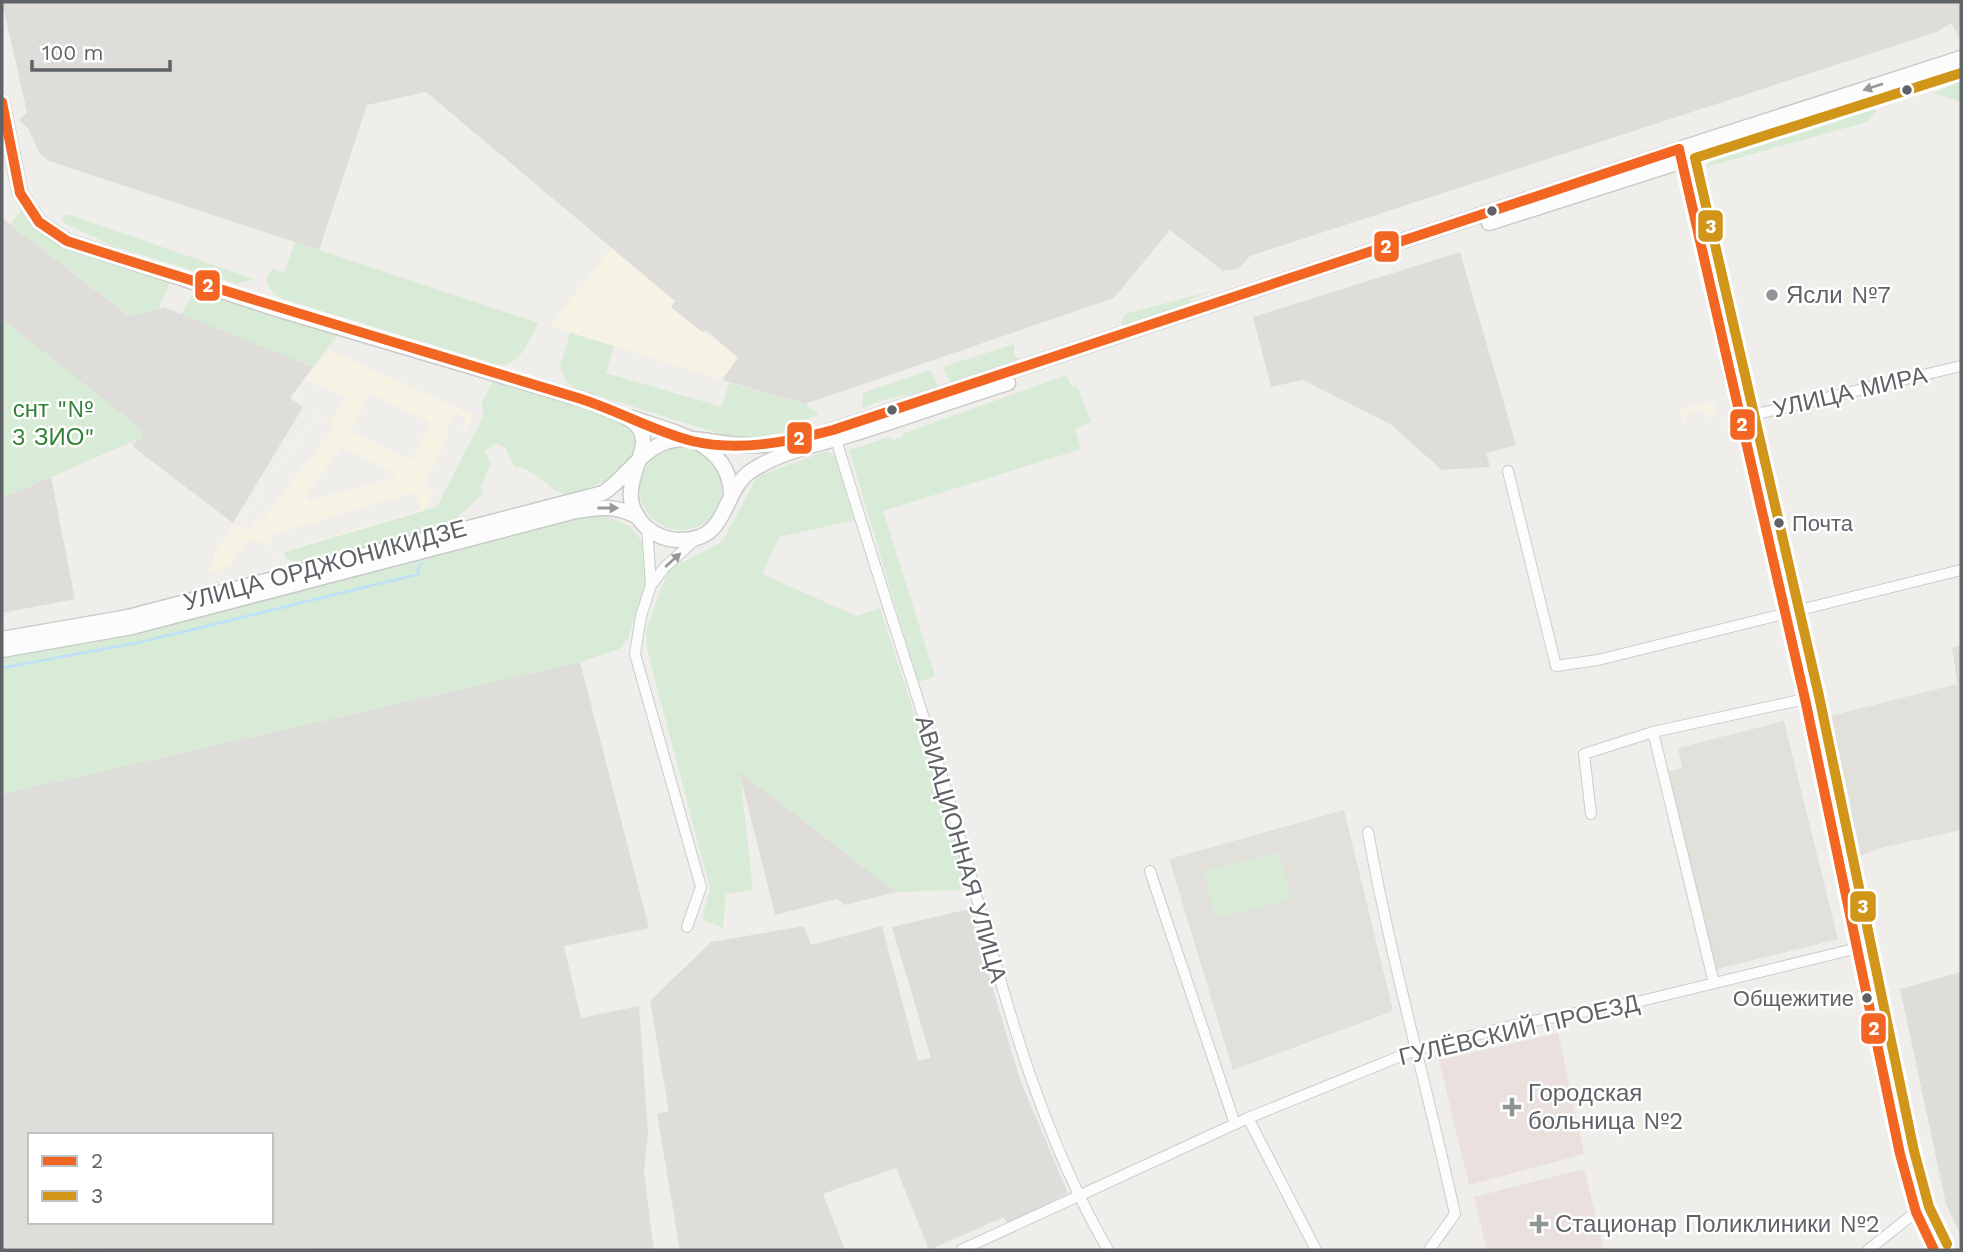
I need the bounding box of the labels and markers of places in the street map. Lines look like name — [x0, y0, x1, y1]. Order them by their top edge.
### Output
unlabelled marker — [1900, 83, 1914, 97]
unlabelled marker — [1485, 204, 1499, 218]
place label: Ясли №7 — [1786, 281, 1891, 309]
marker: Ясли №7 — [1764, 287, 1780, 303]
unlabelled marker — [885, 403, 899, 417]
place label: Почта — [1792, 511, 1854, 536]
marker: Почта — [1772, 516, 1786, 530]
place label: Общежитие — [1733, 986, 1854, 1011]
marker: Общежитие — [1860, 991, 1874, 1005]
place label: Городская больница №2 — [1528, 1079, 1683, 1135]
marker: Городская больница №2 — [1502, 1097, 1522, 1117]
place label: Стационар Поликлиники №2 — [1555, 1210, 1880, 1238]
marker: Стационар Поликлиники №2 — [1529, 1214, 1549, 1234]

